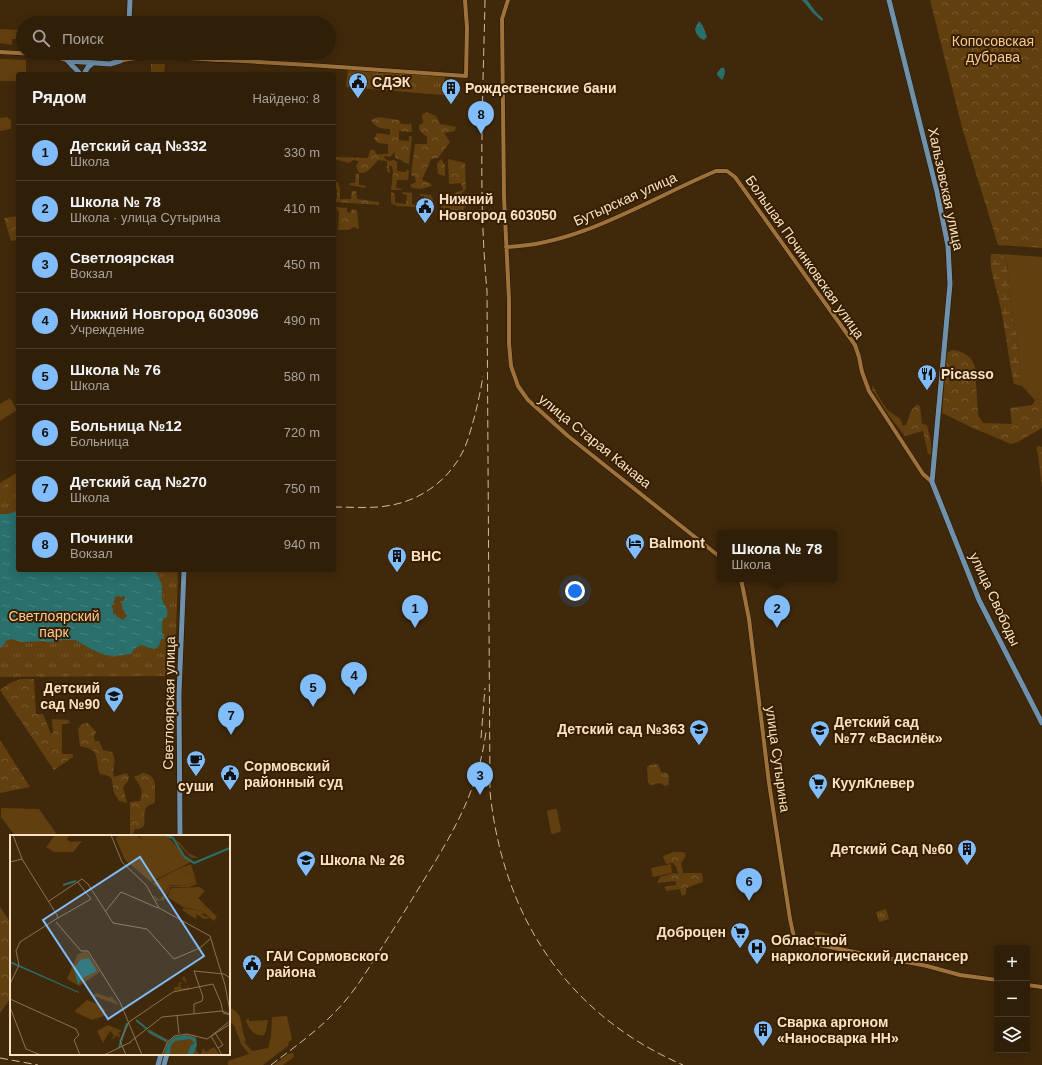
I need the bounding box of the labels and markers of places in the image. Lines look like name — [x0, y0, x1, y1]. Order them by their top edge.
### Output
public building icon: СДЭК — [347, 71, 369, 99]
place label: СДЭК — [372, 74, 411, 90]
building icon: Рождественские бани — [440, 77, 462, 105]
place label: Рождественские бани — [465, 80, 617, 96]
pin: 8 — [468, 101, 494, 134]
place label: Нижний Новгород 603050 — [439, 191, 557, 223]
public building icon: Нижний Новгород 603050 — [414, 196, 436, 224]
restaurant icon: Picasso — [916, 363, 938, 391]
place label: Picasso — [941, 366, 994, 382]
hotel icon: Balmont — [624, 532, 646, 560]
place label: Balmont — [649, 535, 705, 551]
building icon: ВНС — [386, 545, 408, 573]
place label: ВНС — [411, 548, 441, 564]
pin: 1 — [402, 595, 428, 628]
pin: 2 — [764, 595, 790, 628]
pin: 4 — [341, 662, 367, 695]
pin: 5 — [300, 674, 326, 707]
place label: Детский сад №90 — [40, 680, 100, 712]
school or university icon: Детский сад №90 — [103, 685, 125, 713]
pin: 7 — [218, 702, 244, 735]
place label: Детский сад №77 «Василёк» — [834, 714, 943, 746]
school or university icon: Детский сад №363 — [688, 718, 710, 746]
school or university icon: Детский сад №77 «Василёк» — [809, 719, 831, 747]
place label: Детский сад №363 — [557, 721, 685, 737]
cafe icon: суши — [185, 749, 207, 777]
place label: Сормовский районный суд — [244, 758, 343, 790]
pin: 3 — [467, 762, 493, 795]
public building icon: Сормовский районный суд — [219, 763, 241, 791]
supermarket icon: КуулКлевер — [807, 772, 829, 800]
place label: КуулКлевер — [832, 775, 915, 791]
place label: суши — [178, 778, 214, 794]
building icon: Детский Сад №60 — [956, 838, 978, 866]
place label: Детский Сад №60 — [831, 841, 953, 857]
school or university icon: Школа № 26 — [295, 849, 317, 877]
place label: Школа № 26 — [320, 852, 405, 868]
pin: 6 — [736, 868, 762, 901]
supermarket icon: Доброцен — [729, 921, 751, 949]
place label: Доброцен — [657, 924, 726, 940]
place label: Областной наркологический диспансер — [771, 932, 968, 964]
hospital icon: Областной наркологический диспансер — [746, 937, 768, 965]
place label: ГАИ Сормовского района — [266, 948, 389, 980]
public building icon: ГАИ Сормовского района — [241, 953, 263, 981]
place label: Сварка аргоном «Наносварка НН» — [777, 1014, 899, 1046]
building icon: Сварка аргоном «Наносварка НН» — [752, 1019, 774, 1047]

